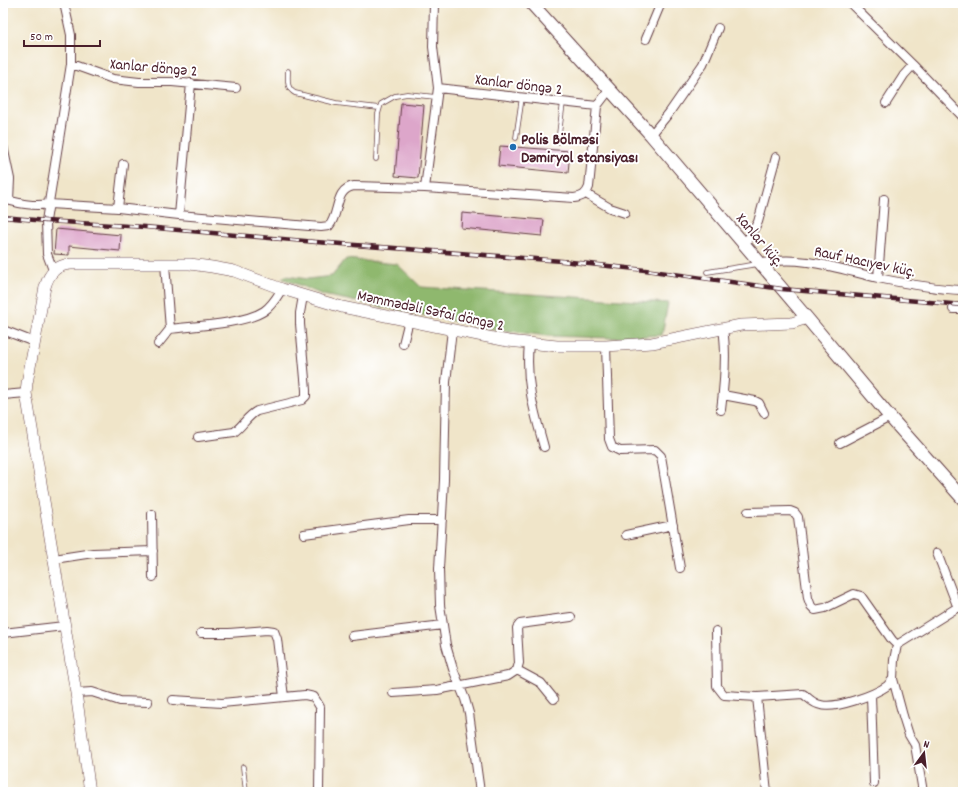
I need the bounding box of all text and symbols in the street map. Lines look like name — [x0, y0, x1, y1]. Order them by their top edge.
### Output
scale bar — [24, 22, 100, 48]
text: 50 m — [30, 29, 53, 46]
street label: Xanlar döngə 2 — [109, 53, 199, 84]
street label: Xanlar döngə 2 — [474, 69, 564, 102]
place label: Polis Bölməsi Dəmiryol stansiyası — [521, 129, 638, 170]
marker: Polis Bölməsi Dəmiryol stansiyası — [508, 142, 518, 152]
street label: Xanlar küç. — [730, 209, 788, 273]
street label: Rauf Hacıyev küç. — [812, 240, 917, 284]
street label: Məmmədəli Səfai döngə 2 — [355, 285, 506, 338]
north arrow — [904, 733, 944, 773]
text: N — [921, 737, 931, 754]

